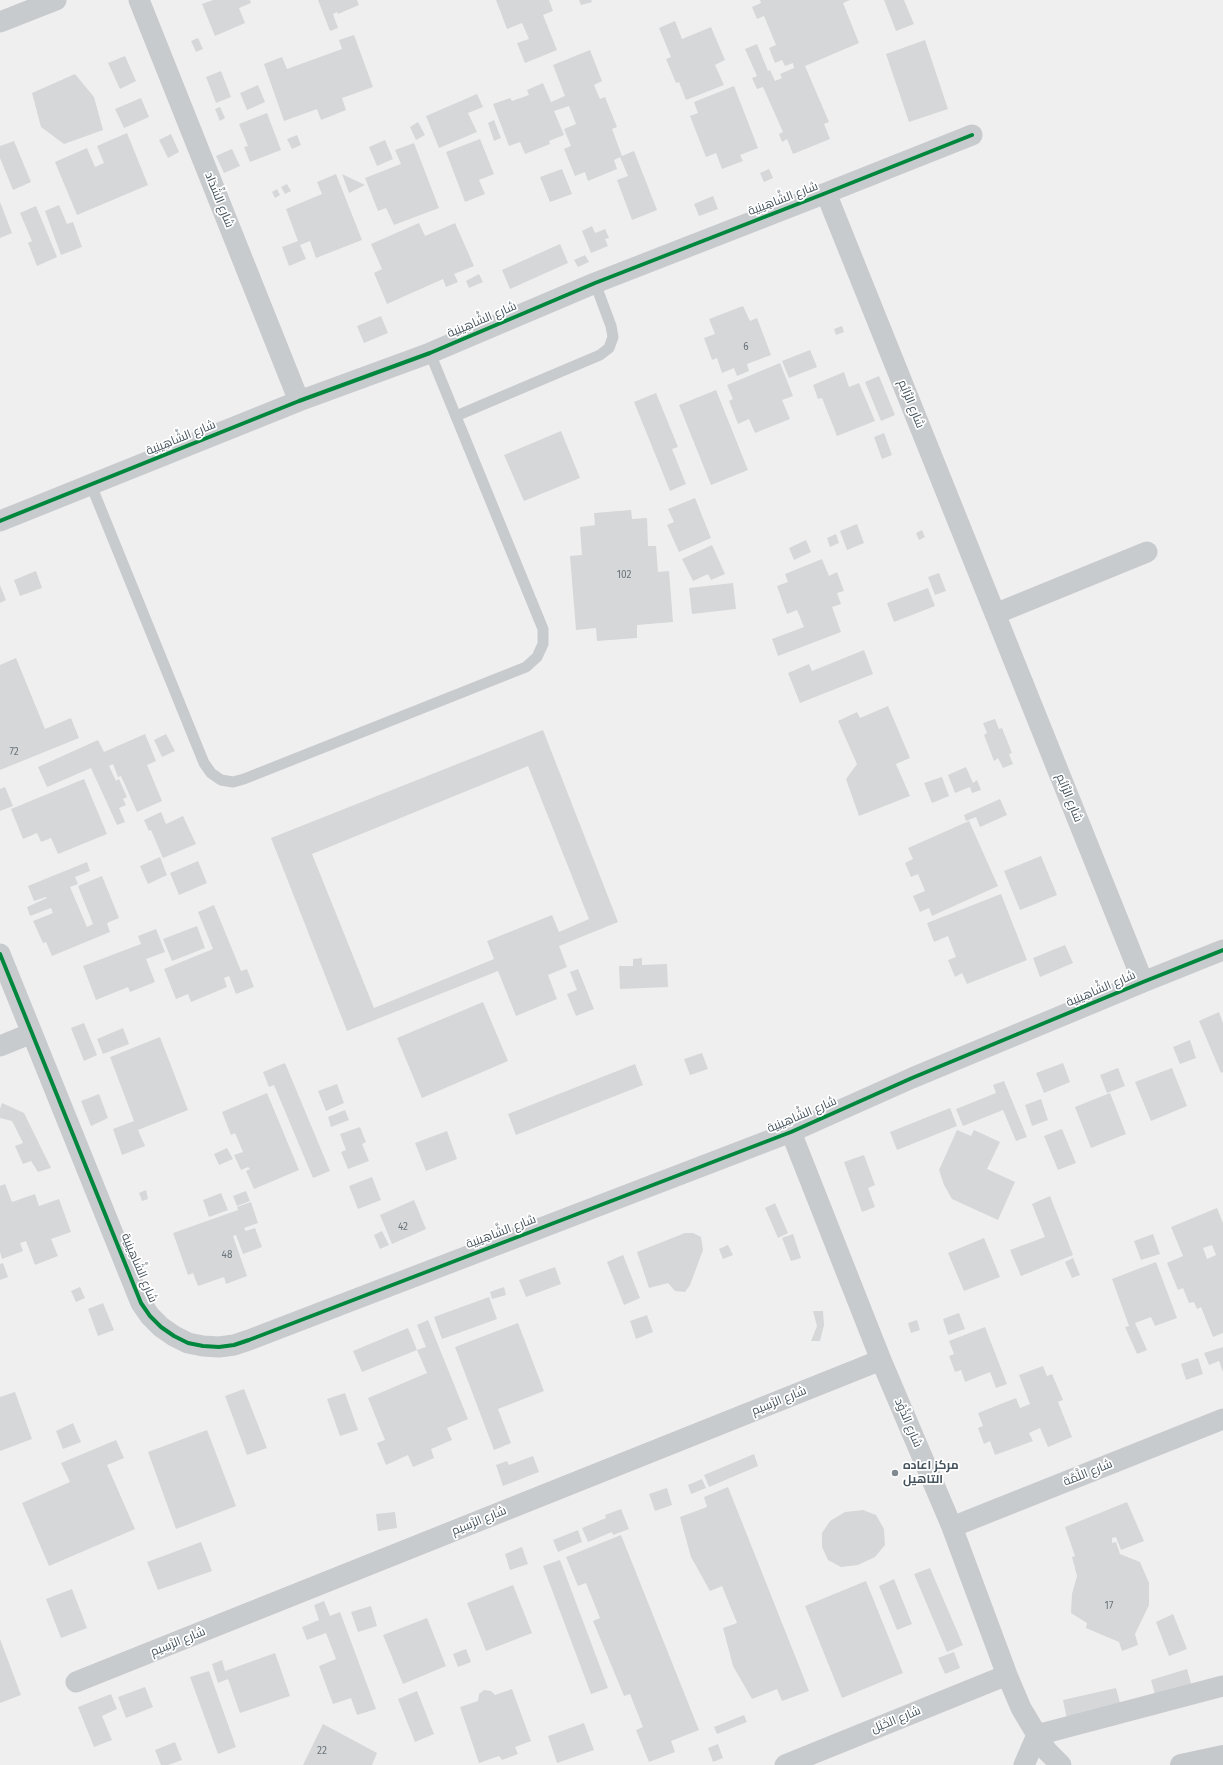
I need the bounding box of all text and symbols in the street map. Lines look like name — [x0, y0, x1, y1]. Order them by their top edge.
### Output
street label: شارع الشِّدَاد — [201, 170, 237, 230]
street label: شارع الشَّاهِينِية — [746, 179, 820, 219]
street label: شارع الشَّاهِينِية — [445, 299, 519, 341]
house number: 6 — [743, 341, 749, 353]
street label: شارع الرَّائِم — [895, 378, 927, 430]
street label: شارع الشَّاهِينِية — [144, 417, 218, 459]
house number: 102 — [617, 569, 631, 581]
house number: 72 — [9, 746, 19, 758]
street label: شارع الرَّائِم — [1053, 772, 1085, 824]
street label: شارع الشَّاهِينِية — [1064, 968, 1138, 1010]
street label: شارع الشَّاهِينِية — [765, 1094, 839, 1136]
street label: شارع الشَّاهِينِية — [464, 1212, 538, 1252]
house number: 42 — [398, 1221, 408, 1233]
street label: شارع الشَّاهِينِية — [118, 1231, 160, 1305]
house number: 48 — [222, 1249, 232, 1261]
street label: شارع الرَّسِيم — [749, 1383, 809, 1419]
street label: شارع الذَّوْد — [891, 1396, 925, 1450]
street label: شارع اللَّمَّة — [1061, 1457, 1115, 1489]
place label: مركز اعاده التاهيل — [903, 1459, 959, 1487]
marker: مركز اعاده التاهيل — [890, 1468, 900, 1478]
street label: شارع الرَّسِيم — [449, 1503, 509, 1539]
house number: 17 — [1105, 1600, 1113, 1612]
street label: شارع الرَّسِيم — [148, 1624, 208, 1660]
street label: شارع الخَيْل — [869, 1704, 923, 1736]
house number: 22 — [317, 1745, 327, 1757]

